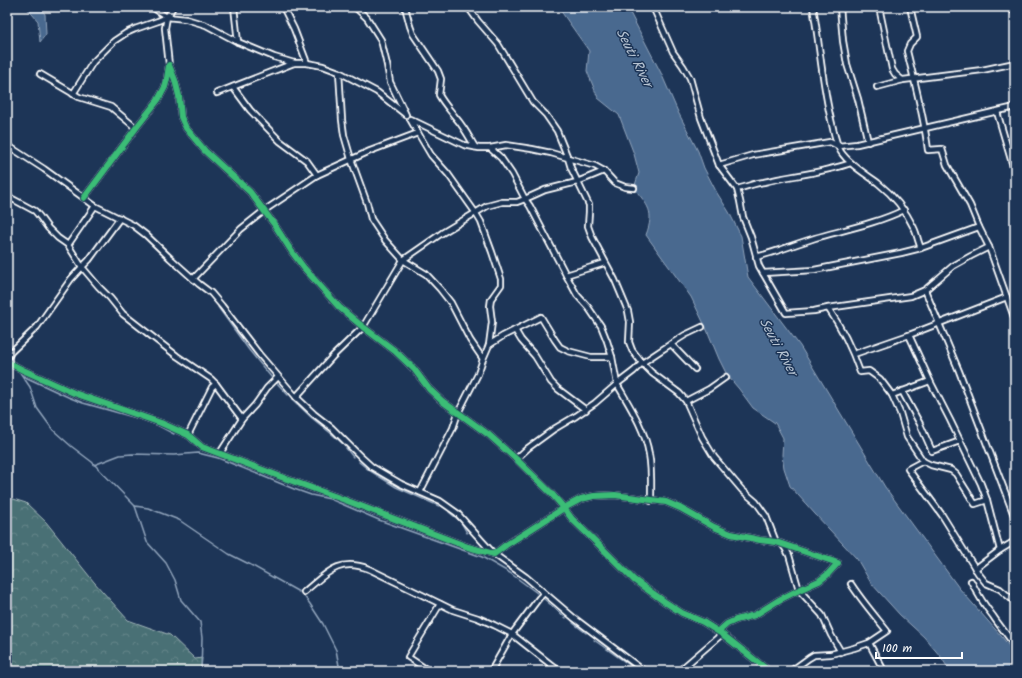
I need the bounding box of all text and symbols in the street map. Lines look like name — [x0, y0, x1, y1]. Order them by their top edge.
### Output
water label: Seuti River — [610, 25, 660, 94]
water label: Seuti River — [753, 314, 805, 383]
scale bar — [876, 634, 962, 660]
text: 100 m — [882, 639, 913, 658]

